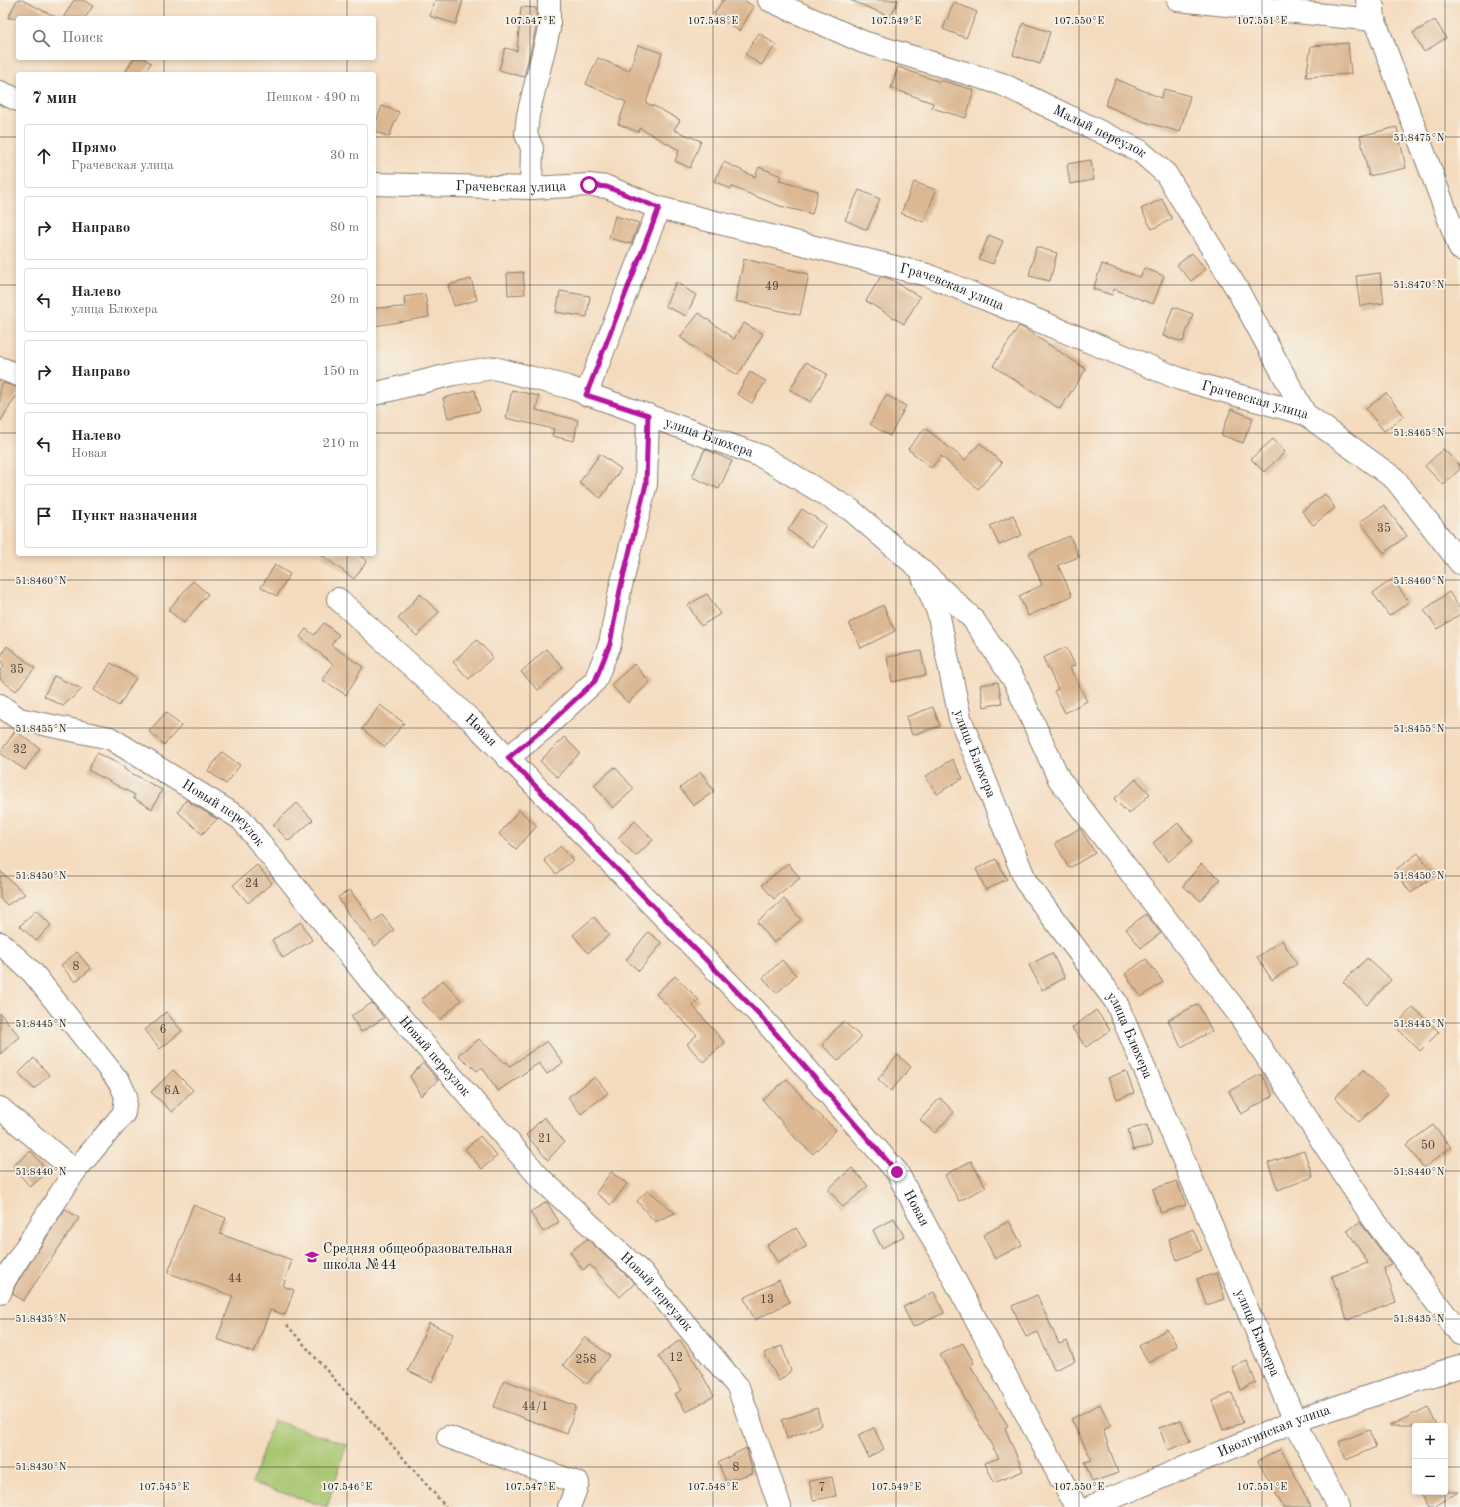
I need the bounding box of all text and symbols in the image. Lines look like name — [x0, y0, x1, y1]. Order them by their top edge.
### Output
search box — [16, 16, 376, 60]
text: 107.547°E — [505, 16, 555, 26]
text: 107.548°E — [688, 16, 738, 26]
text: 107.549°E — [871, 16, 921, 26]
text: 107.550°E — [1054, 16, 1104, 26]
text: 107.551°E — [1237, 16, 1287, 26]
icon: search — [30, 27, 52, 49]
text: Поиск — [62, 31, 103, 46]
text: 7 мин — [32, 90, 77, 107]
text: Пешком · 490 m — [266, 91, 360, 104]
street label: Малый переулок — [1051, 103, 1149, 160]
text: 51.8475°N — [1393, 133, 1445, 143]
text: Прямо — [71, 141, 117, 156]
icon: ahead — [33, 145, 55, 167]
text: 30 m — [330, 149, 359, 162]
text: Грачевская улица — [71, 159, 174, 172]
route start — [580, 176, 598, 194]
street label: Грачевская улица — [455, 179, 567, 195]
icon: right — [33, 217, 55, 239]
text: Направо — [71, 221, 130, 236]
text: 80 m — [330, 221, 359, 234]
street label: Грачевская улица — [898, 261, 1006, 313]
text: 51.8470°N — [1393, 280, 1445, 290]
house number: 49 — [765, 281, 779, 293]
text: Налево — [71, 285, 121, 300]
icon: left — [33, 289, 55, 311]
text: 20 m — [330, 293, 359, 306]
text: улица Блюхера — [71, 303, 158, 316]
icon: right — [33, 361, 55, 383]
text: Направо — [71, 365, 130, 380]
text: 150 m — [322, 365, 359, 378]
street label: Грачевская улица — [1200, 378, 1310, 422]
street label: улица Блюхера — [663, 415, 755, 460]
text: 51.8465°N — [1393, 428, 1445, 438]
text: Налево — [71, 429, 121, 444]
icon: left — [33, 433, 55, 455]
text: 210 m — [322, 437, 359, 450]
text: Новая — [71, 447, 107, 460]
icon: arrive — [33, 505, 55, 527]
text: Пункт назначения — [71, 509, 198, 524]
house number: 35 — [1377, 522, 1391, 535]
text: 51.8460°N — [15, 576, 67, 586]
text: 51.8460°N — [1393, 576, 1445, 586]
house number: 35 — [10, 663, 24, 676]
street label: улица Блюхера — [952, 709, 998, 800]
street label: Новая — [462, 711, 500, 749]
text: 51.8455°N — [15, 724, 67, 734]
text: 51.8455°N — [1393, 724, 1445, 734]
house number: 32 — [13, 744, 27, 756]
street label: Новый переулок — [179, 777, 267, 849]
text: 51.8450°N — [15, 871, 67, 881]
text: 51.8450°N — [1393, 871, 1445, 881]
house number: 24 — [245, 878, 259, 890]
house number: 8 — [73, 961, 80, 973]
street label: улица Блюхера — [1104, 989, 1155, 1081]
street label: Новый переулок — [396, 1014, 473, 1099]
text: 51.8445°N — [15, 1019, 67, 1029]
text: 51.8445°N — [1393, 1019, 1445, 1029]
house number: 6 — [160, 1024, 167, 1036]
house number: 6А — [164, 1085, 180, 1097]
house number: 21 — [538, 1133, 552, 1145]
house number: 50 — [1421, 1139, 1435, 1152]
route end — [888, 1163, 906, 1181]
text: 51.8440°N — [15, 1167, 67, 1177]
text: 51.8440°N — [1393, 1167, 1445, 1177]
street label: Новая — [901, 1188, 932, 1229]
place label: Средняя общеобразовательная школа №44 — [323, 1242, 513, 1272]
school or university icon: Средняя общеобразовательная школа №44 — [304, 1249, 320, 1265]
street label: Новый переулок — [618, 1250, 695, 1334]
house number: 44 — [228, 1273, 242, 1285]
street label: улица Блюхера — [1233, 1287, 1282, 1379]
house number: 13 — [760, 1294, 774, 1306]
text: 51.8435°N — [15, 1314, 67, 1324]
text: 51.8435°N — [1393, 1314, 1445, 1324]
house number: 12 — [669, 1352, 683, 1364]
house number: 258 — [576, 1353, 596, 1366]
house number: 44/1 — [522, 1401, 548, 1413]
street label: Иволгинская улица — [1215, 1403, 1332, 1460]
map controls — [1412, 1423, 1448, 1495]
button: + — [1412, 1423, 1448, 1459]
button: − — [1412, 1459, 1448, 1495]
text: 51.8430°N — [15, 1462, 67, 1472]
house number: 8 — [733, 1462, 740, 1474]
text: 107.545°E — [139, 1482, 189, 1492]
text: 107.546°E — [322, 1482, 372, 1492]
text: 107.547°E — [505, 1482, 555, 1492]
text: 107.548°E — [688, 1482, 738, 1492]
house number: 7 — [819, 1482, 825, 1494]
text: 107.549°E — [871, 1482, 921, 1492]
text: 107.550°E — [1054, 1482, 1104, 1492]
text: 107.551°E — [1237, 1482, 1287, 1492]

